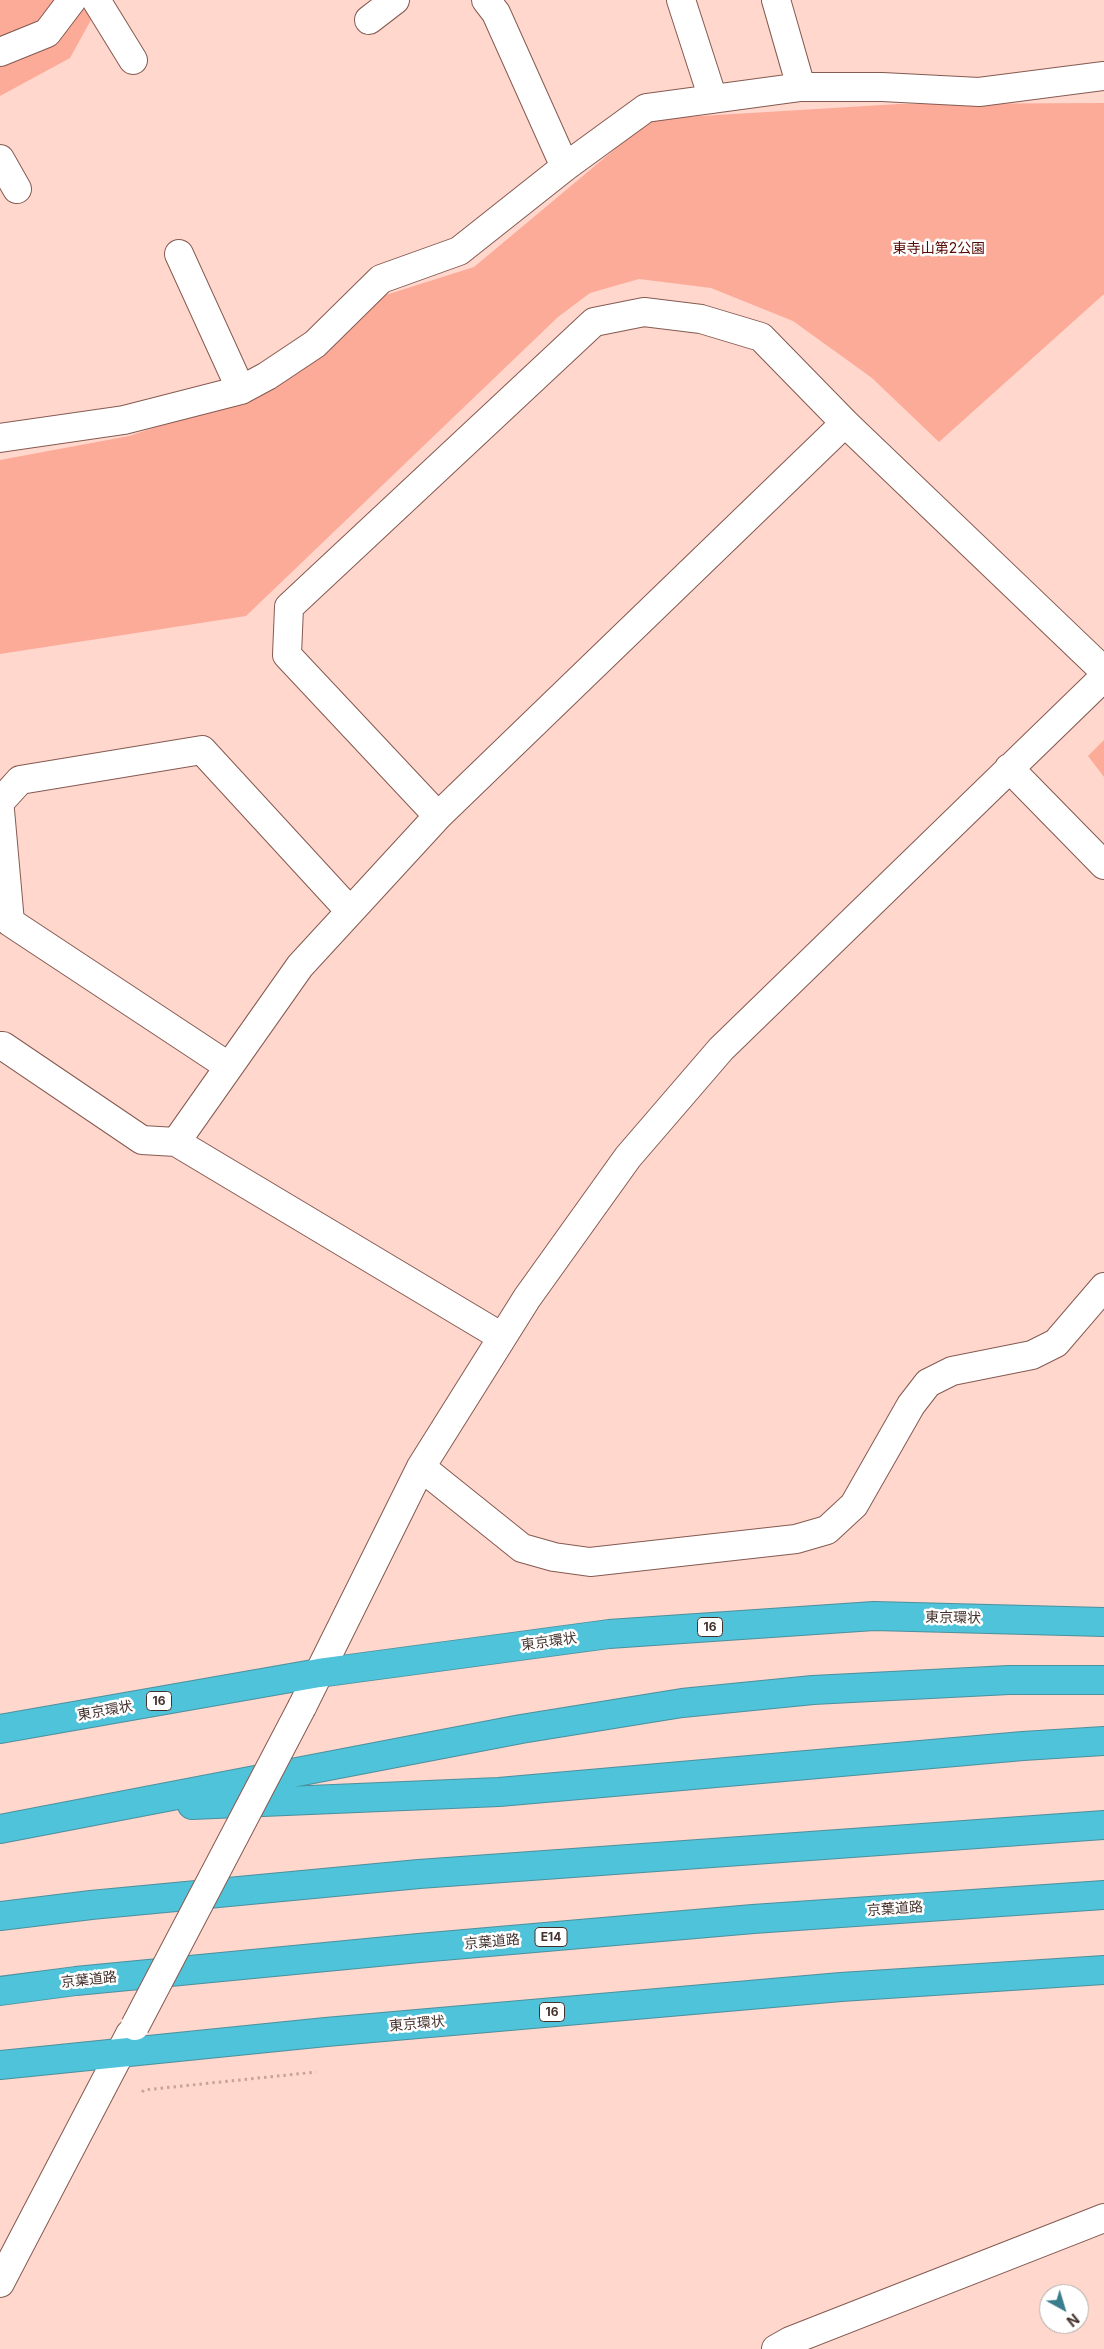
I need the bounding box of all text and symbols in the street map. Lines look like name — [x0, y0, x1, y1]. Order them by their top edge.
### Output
park label: 東寺山第2公園 — [893, 241, 985, 257]
street label: 東京環状 — [925, 1609, 981, 1627]
road number: 16 — [698, 1618, 722, 1636]
street label: 東京環状 — [520, 1630, 578, 1654]
road number: 16 — [146, 1692, 172, 1710]
street label: 東京環状 — [76, 1698, 134, 1724]
street label: 京葉道路 — [866, 1899, 924, 1919]
road number: E14 — [535, 1928, 567, 1946]
street label: 京葉道路 — [463, 1931, 521, 1953]
street label: 京葉道路 — [60, 1969, 118, 1991]
road number: 16 — [540, 2002, 564, 2021]
street label: 東京環状 — [388, 2013, 446, 2035]
north arrow — [1039, 2284, 1089, 2334]
text: N — [1064, 2310, 1083, 2330]

